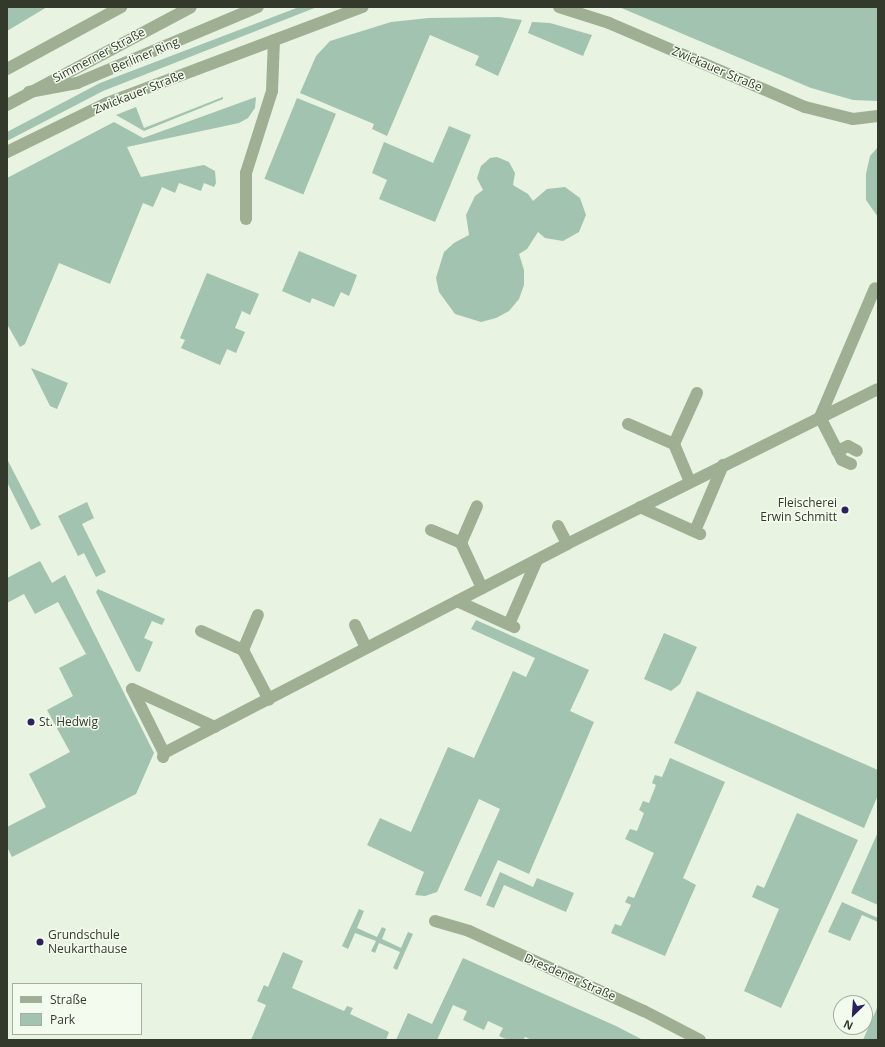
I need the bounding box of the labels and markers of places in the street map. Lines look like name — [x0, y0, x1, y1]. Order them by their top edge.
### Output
place label: Fleischerei Erwin Schmitt — [760, 496, 837, 524]
marker: Fleischerei Erwin Schmitt — [840, 505, 850, 515]
place label: St. Hedwig — [39, 715, 98, 729]
marker: St. Hedwig — [26, 717, 36, 727]
place label: Grundschule Neukarthause — [48, 928, 127, 956]
marker: Grundschule Neukarthause — [35, 937, 45, 947]

